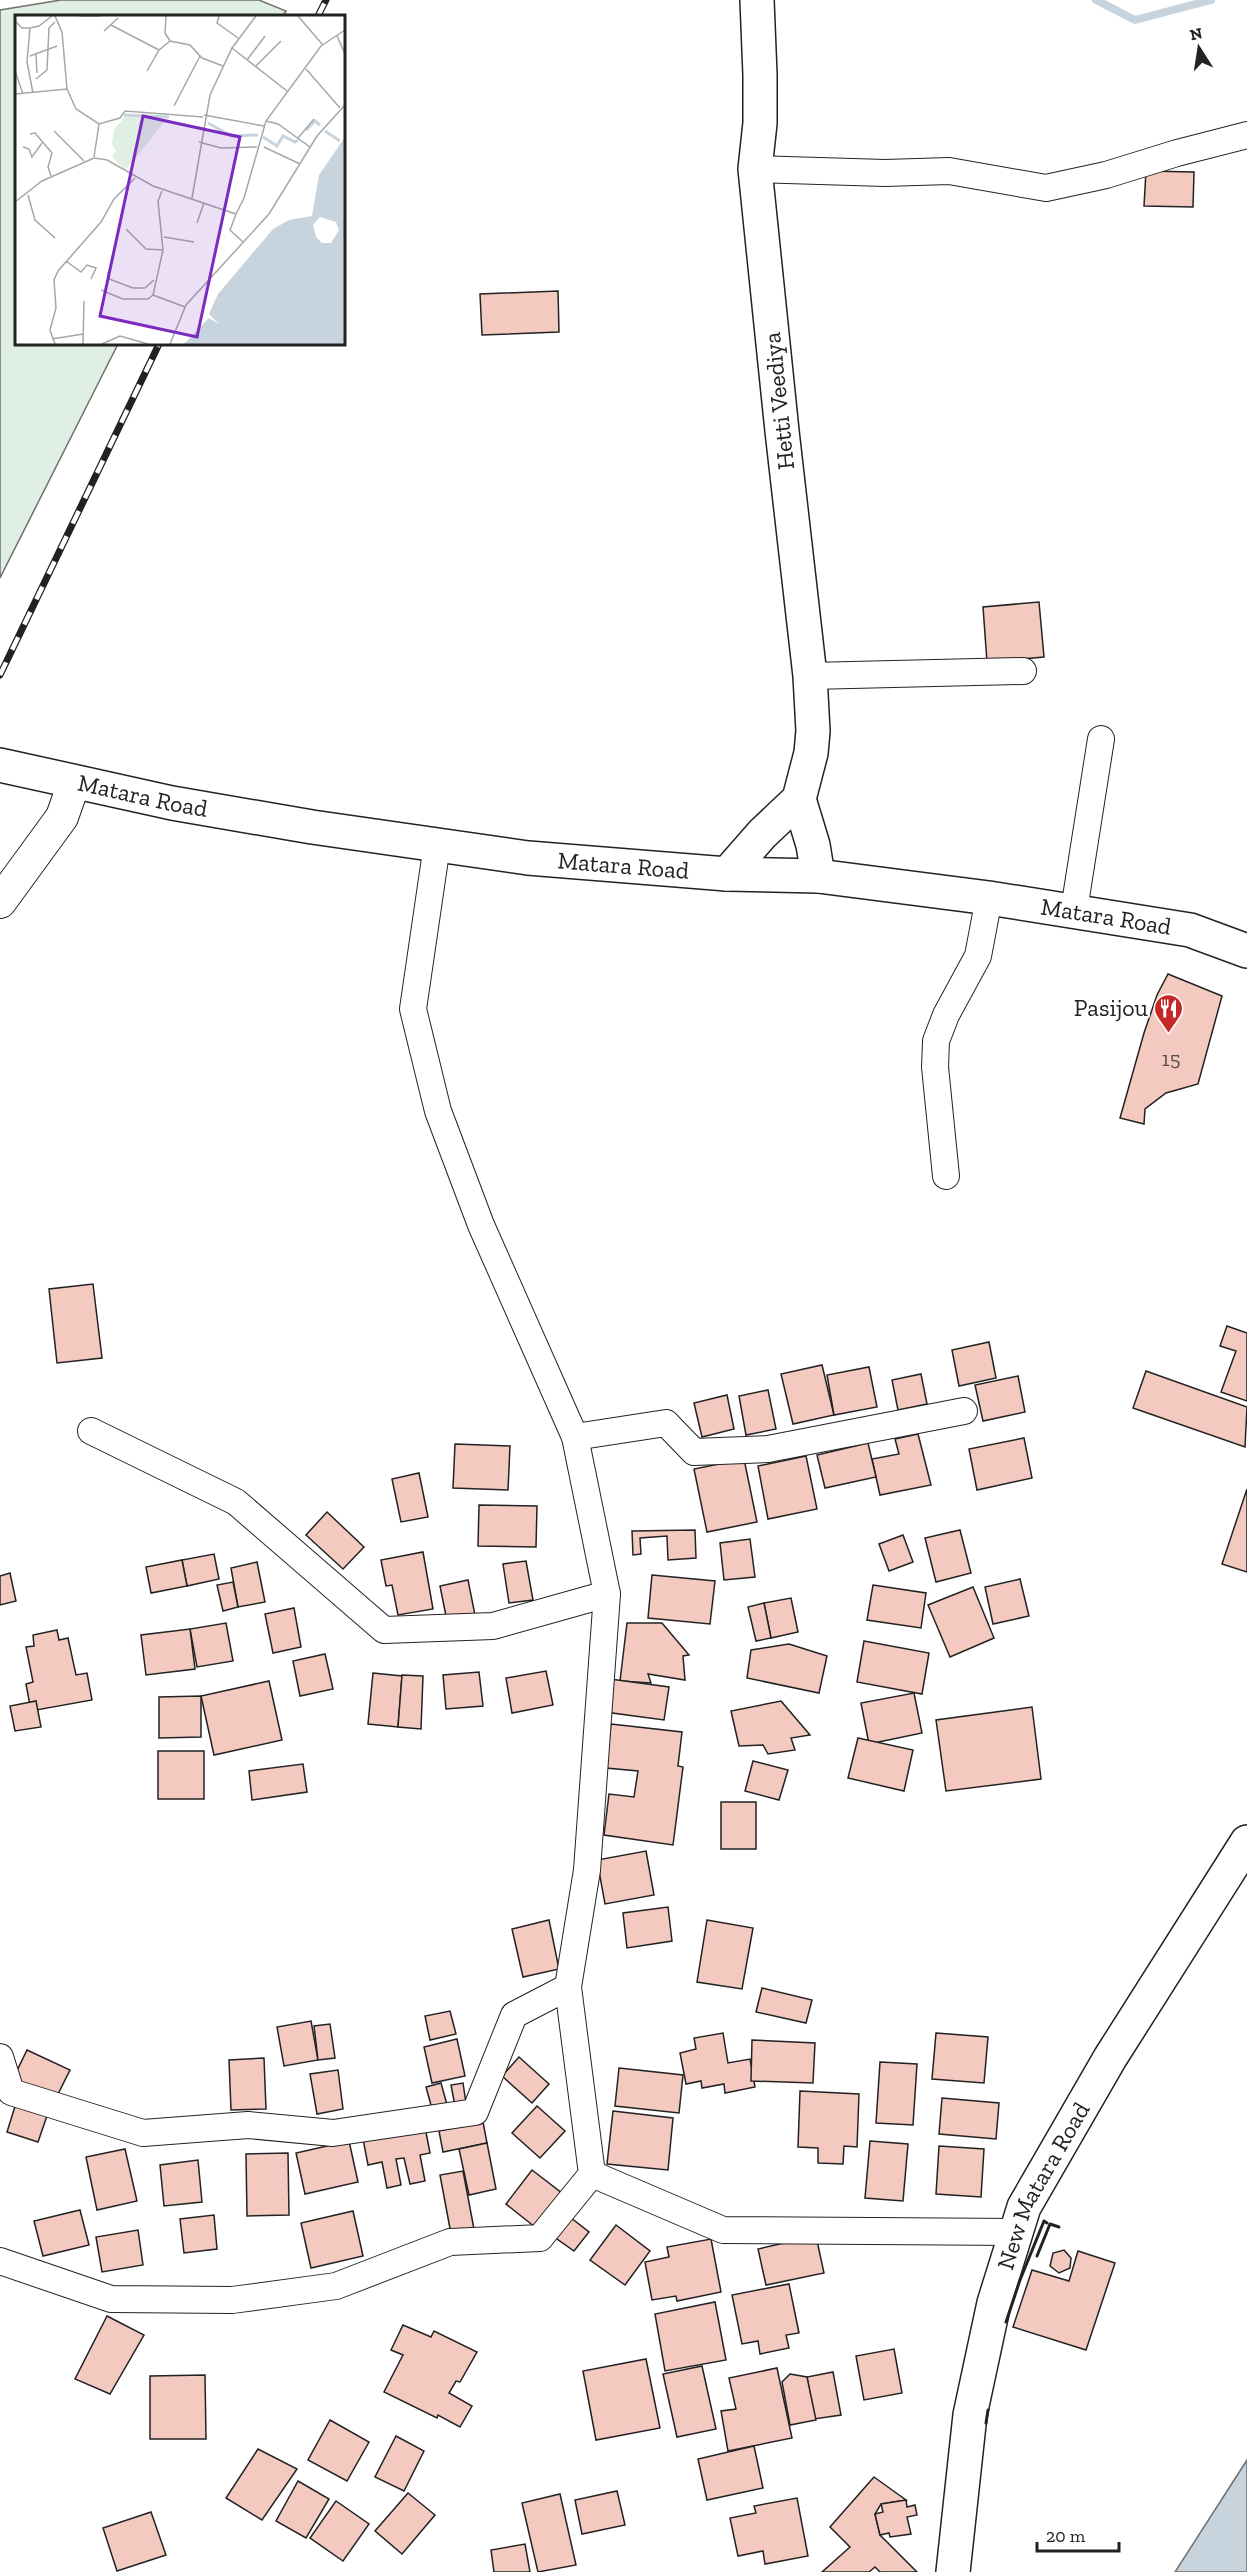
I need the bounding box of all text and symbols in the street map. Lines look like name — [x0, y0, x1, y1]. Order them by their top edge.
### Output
inset map — [15, 15, 345, 345]
north arrow — [1169, 18, 1229, 78]
text: N — [1188, 23, 1204, 44]
street label: Hetti Veediya — [757, 331, 800, 471]
street label: Matara Road — [75, 768, 210, 823]
street label: Matara Road — [556, 845, 690, 885]
street label: Matara Road — [1039, 891, 1173, 941]
restaurant icon: Pasijou — [1153, 992, 1185, 1034]
place label: Pasijou — [1074, 993, 1149, 1022]
house number: 15 — [1162, 1046, 1180, 1071]
street label: New Matara Road — [990, 2097, 1095, 2273]
scale bar — [1037, 2515, 1120, 2553]
text: 20 m — [1046, 2525, 1086, 2547]

